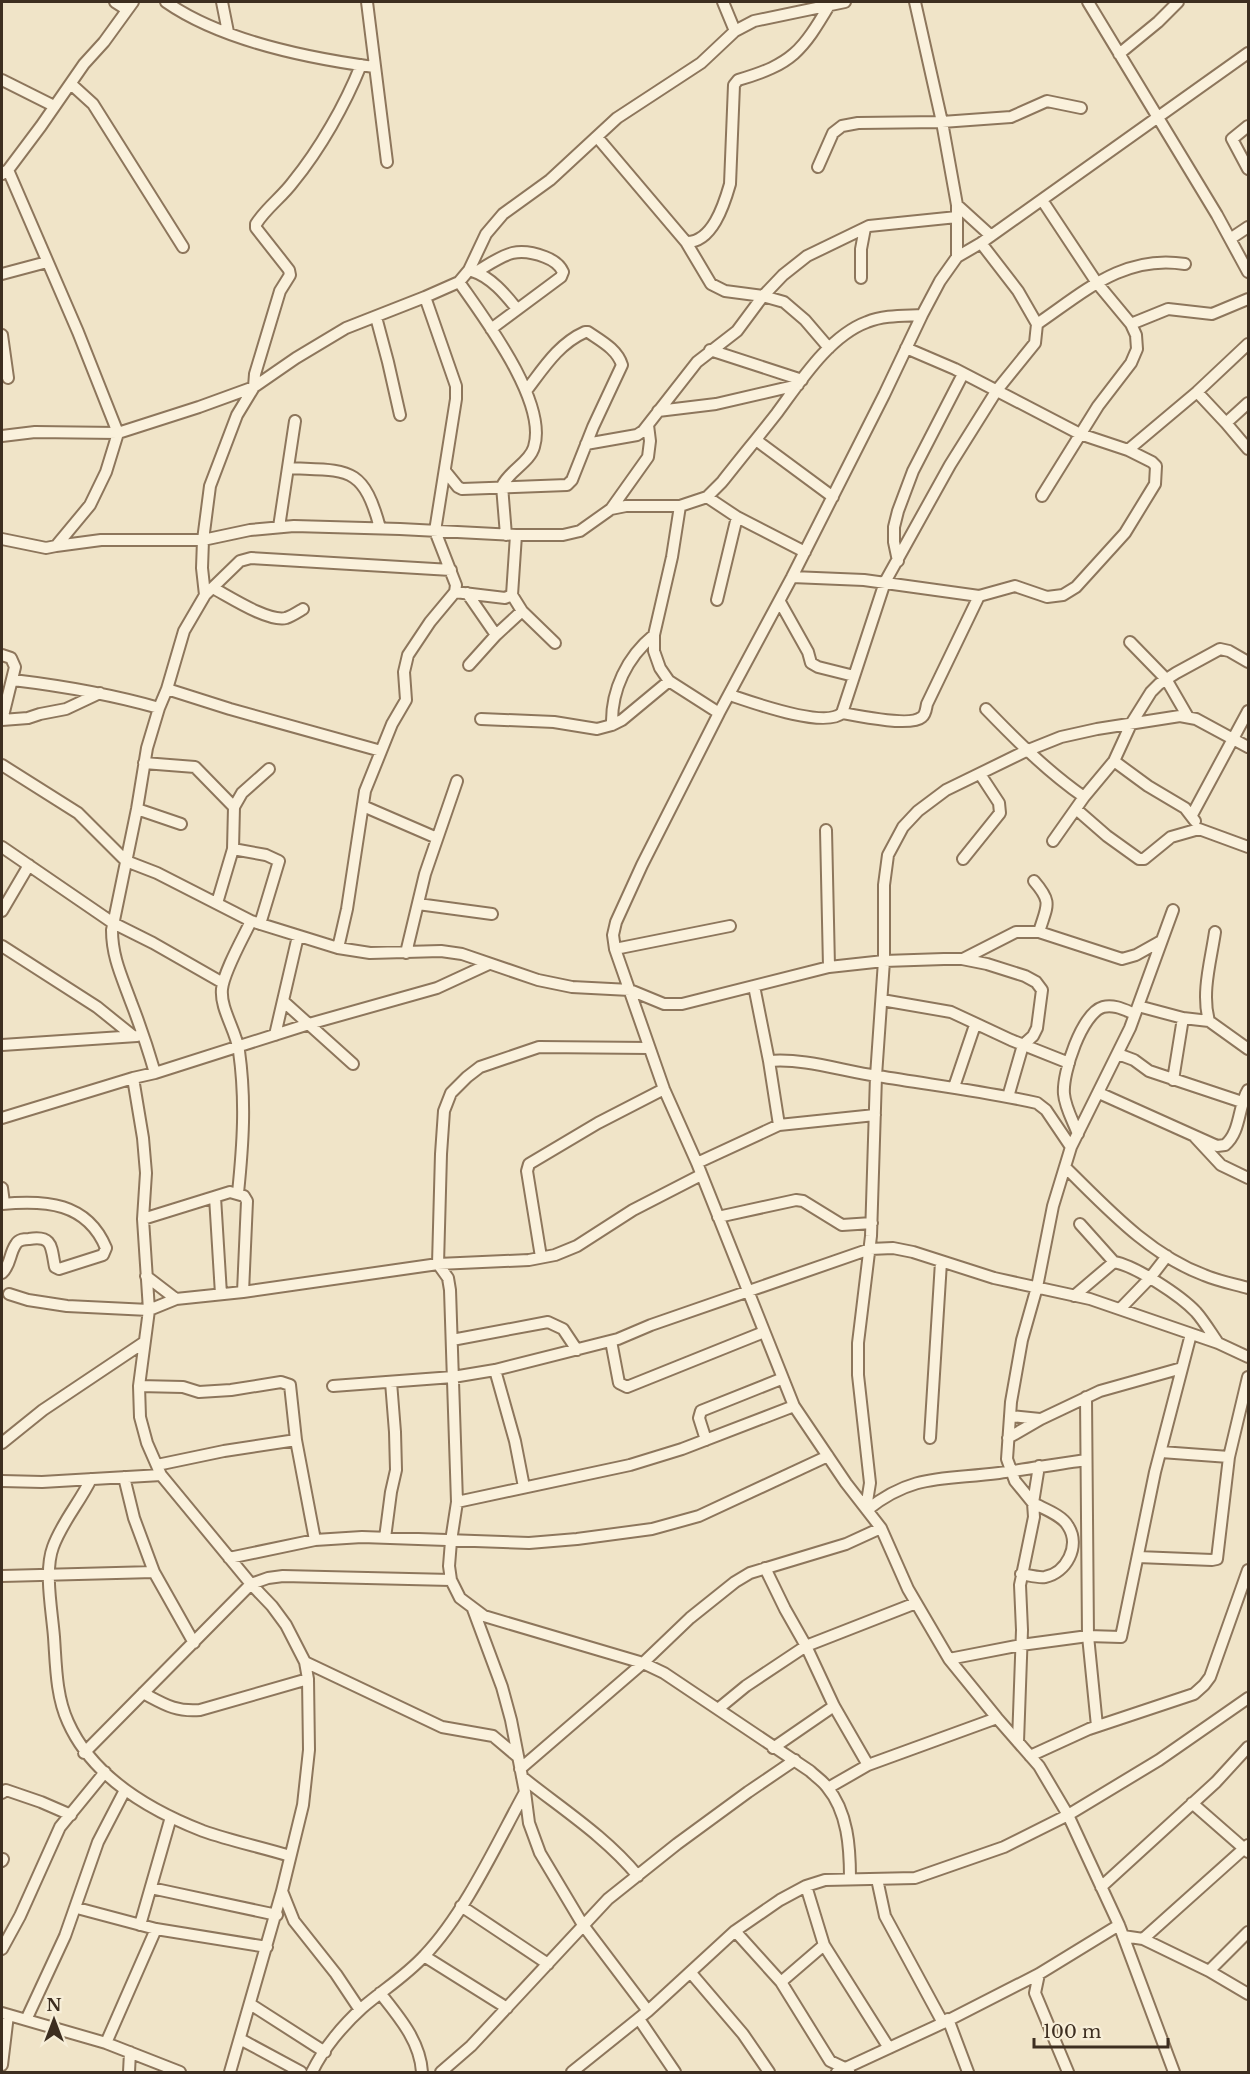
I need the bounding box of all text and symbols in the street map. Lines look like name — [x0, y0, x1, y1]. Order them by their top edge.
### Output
north arrow — [24, 1990, 84, 2050]
text: N — [46, 1995, 62, 2015]
scale bar — [1034, 2011, 1168, 2049]
text: 100 m — [1043, 2021, 1101, 2043]

